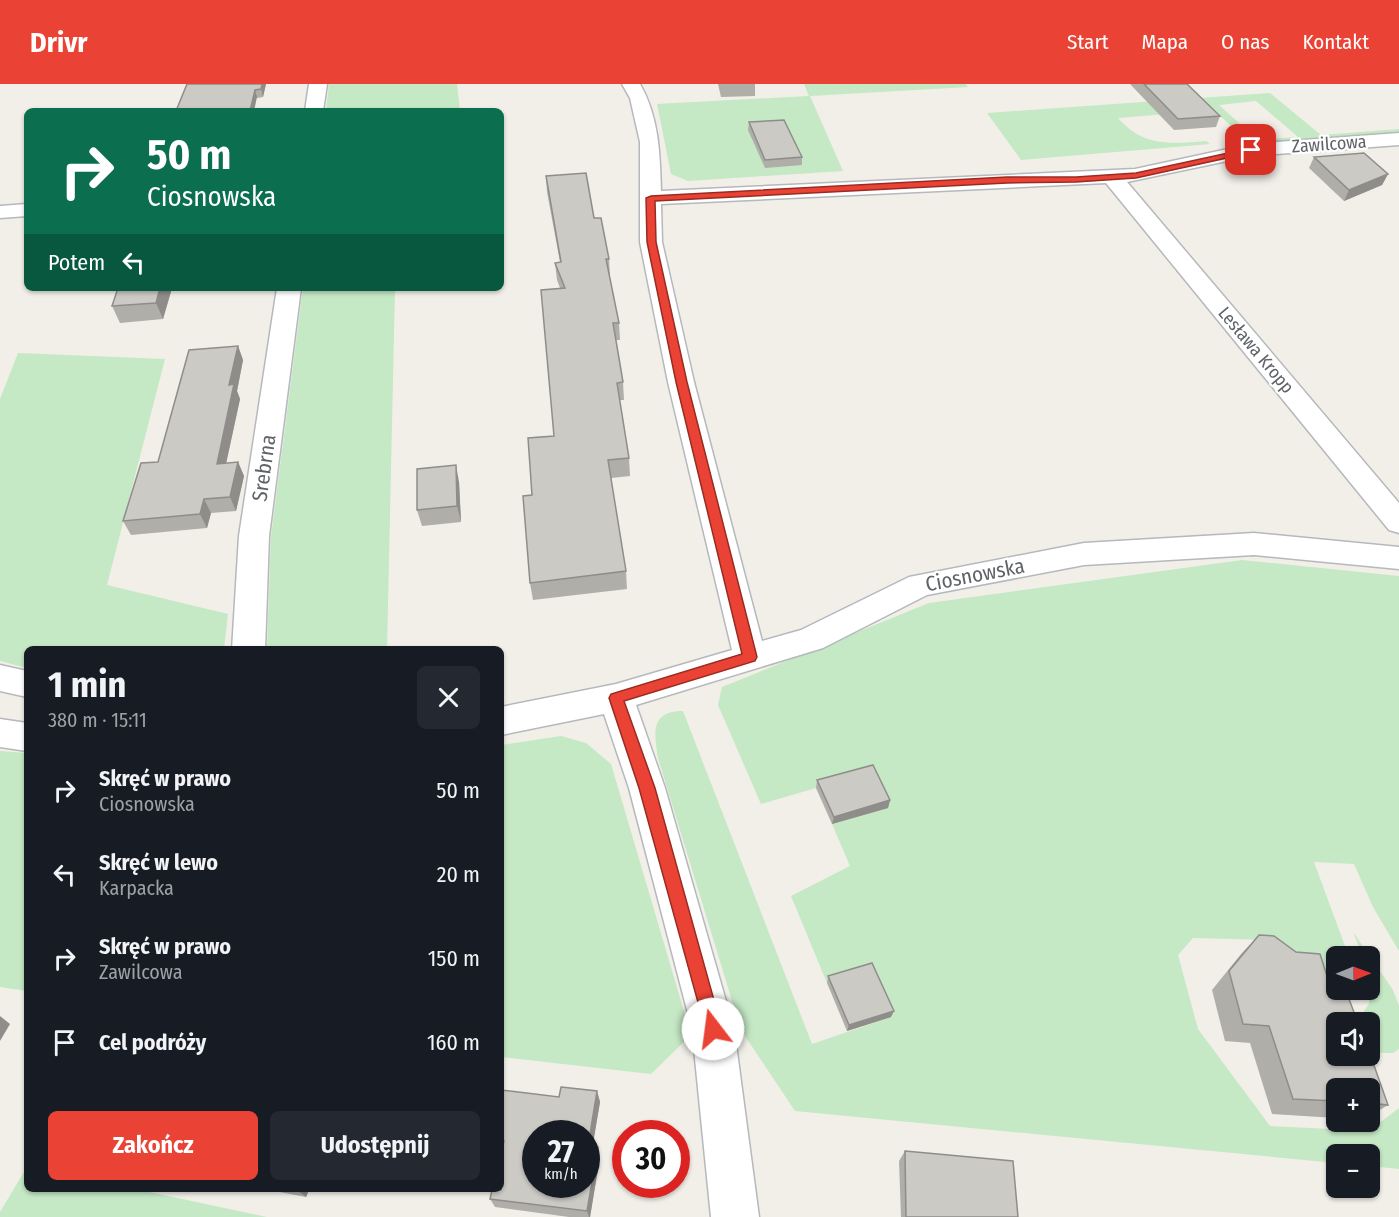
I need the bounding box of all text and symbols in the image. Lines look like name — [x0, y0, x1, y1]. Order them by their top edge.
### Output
text: Drivr — [30, 26, 88, 59]
text: Start — [1067, 29, 1109, 55]
text: Mapa — [1142, 29, 1188, 55]
text: O nas — [1221, 29, 1269, 55]
text: Kontakt — [1302, 29, 1369, 55]
pin — [1225, 124, 1276, 175]
text: 50 m — [147, 130, 231, 180]
street label: Zawilcowa — [1291, 130, 1367, 158]
icon: right — [48, 132, 126, 210]
icon: arrive — [1234, 133, 1267, 166]
text: Ciosnowska — [147, 181, 276, 213]
icon: left — [117, 246, 150, 279]
text: Potem — [48, 249, 105, 276]
street label: Lesława Kropp — [1213, 302, 1299, 398]
street label: Srebrna — [246, 433, 282, 503]
street label: Ciosnowska — [923, 553, 1027, 597]
text: 1 min — [48, 663, 126, 707]
button: close — [417, 666, 480, 729]
text: 380 m · 15:11 — [48, 708, 147, 732]
text: Skręć w prawo — [99, 765, 231, 792]
icon: right — [48, 774, 81, 807]
text: 50 m — [436, 777, 480, 804]
text: Ciosnowska — [99, 792, 195, 816]
text: Skręć w lewo — [99, 849, 218, 876]
icon: left — [48, 858, 81, 891]
text: 20 m — [437, 861, 480, 888]
text: Karpacka — [99, 876, 174, 900]
text: Skręć w prawo — [99, 933, 231, 960]
icon: right — [48, 942, 81, 975]
text: 150 m — [428, 945, 480, 972]
north arrow — [1326, 946, 1380, 1000]
map controls — [1326, 946, 1380, 1198]
text: Zawilcowa — [99, 960, 183, 984]
position arrow — [681, 997, 745, 1061]
button: sound — [1326, 1012, 1380, 1066]
icon: arrive — [48, 1026, 81, 1059]
text: Cel podróży — [99, 1029, 206, 1056]
text: 160 m — [427, 1029, 480, 1056]
button: + — [1326, 1078, 1380, 1132]
button: Zakończ — [48, 1111, 258, 1180]
button: Udostępnij — [270, 1111, 480, 1180]
speed limit sign: 30 — [612, 1120, 690, 1198]
text: 27 — [548, 1134, 574, 1170]
button: − — [1326, 1144, 1380, 1198]
text: km/h — [544, 1165, 578, 1183]

